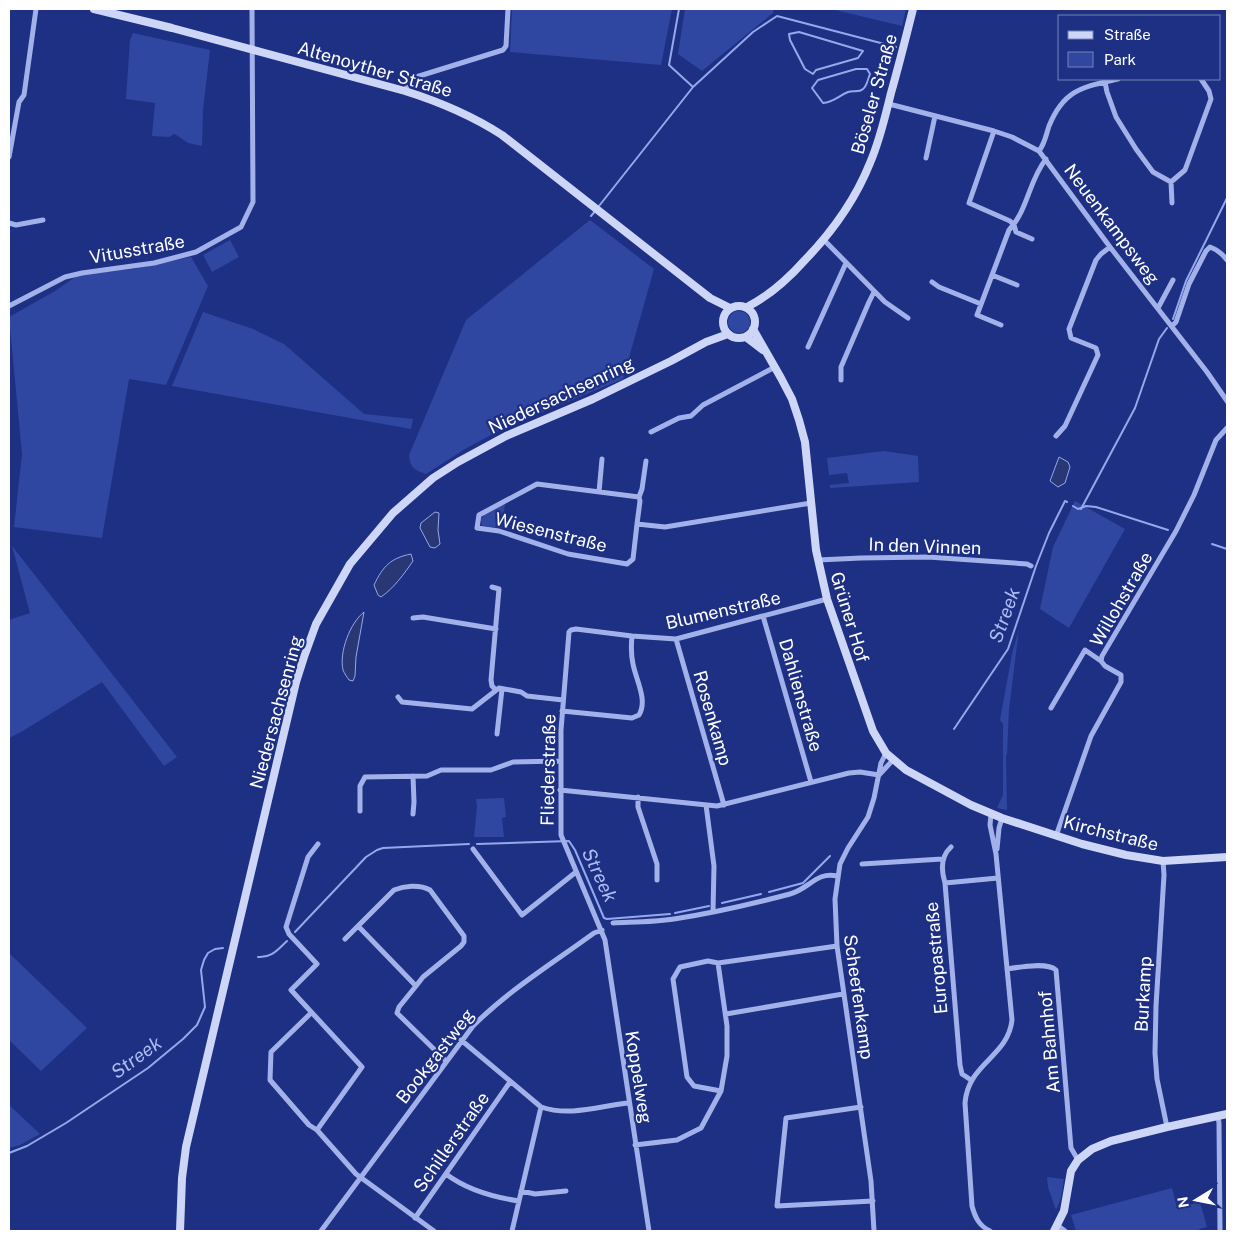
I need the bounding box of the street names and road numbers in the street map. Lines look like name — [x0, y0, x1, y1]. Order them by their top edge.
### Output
street label: Böseler Straße — [847, 31, 901, 157]
street label: Altenoyther Straße — [295, 37, 455, 101]
street label: Neuenkampsweg — [1060, 160, 1164, 288]
street label: Vitusstraße — [88, 230, 186, 268]
street label: Niedersachsenring — [485, 352, 637, 438]
street label: Wiesenstraße — [493, 508, 609, 556]
street label: In den Vinnen — [868, 534, 982, 558]
street label: Willohstraße — [1085, 548, 1157, 650]
street label: Grüner Hof — [826, 569, 874, 665]
street label: Blumenstraße — [664, 587, 782, 633]
street label: Niedersachsenring — [245, 633, 307, 791]
street label: Dahlienstraße — [775, 636, 827, 754]
street label: Rosenkamp — [689, 668, 737, 768]
street label: Fliederstraße — [537, 714, 559, 826]
street label: Kirchstraße — [1061, 811, 1161, 855]
street label: Europastraße — [921, 901, 951, 1015]
street label: Scheefenkamp — [840, 933, 878, 1061]
street label: Burkamp — [1131, 956, 1155, 1032]
street label: Am Bahnhof — [1034, 990, 1064, 1094]
street label: Bookgastweg — [392, 1005, 478, 1107]
street label: Koppelweg — [621, 1029, 657, 1125]
street label: Schillerstraße — [409, 1088, 493, 1196]

